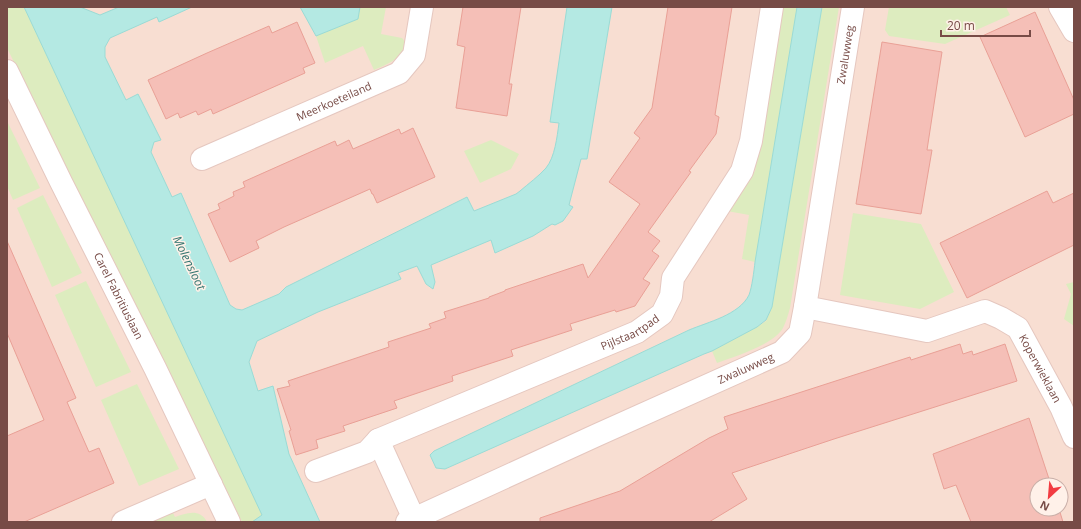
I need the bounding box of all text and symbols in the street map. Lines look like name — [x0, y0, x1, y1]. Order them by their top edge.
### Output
scale bar — [941, 12, 1030, 38]
text: 20 m — [947, 17, 975, 34]
street label: Zwaluwweg — [833, 24, 857, 85]
street label: Meerkoeteiland — [294, 78, 374, 124]
water label: Molensloot — [169, 233, 210, 294]
street label: Carel Fabritiuslaan — [91, 250, 147, 342]
street label: Pijlstaartpad — [598, 310, 662, 353]
street label: Koperwieklaan — [1016, 331, 1065, 405]
street label: Zwaluwweg — [715, 349, 776, 387]
north arrow — [1029, 477, 1069, 517]
text: N — [1037, 498, 1052, 515]

